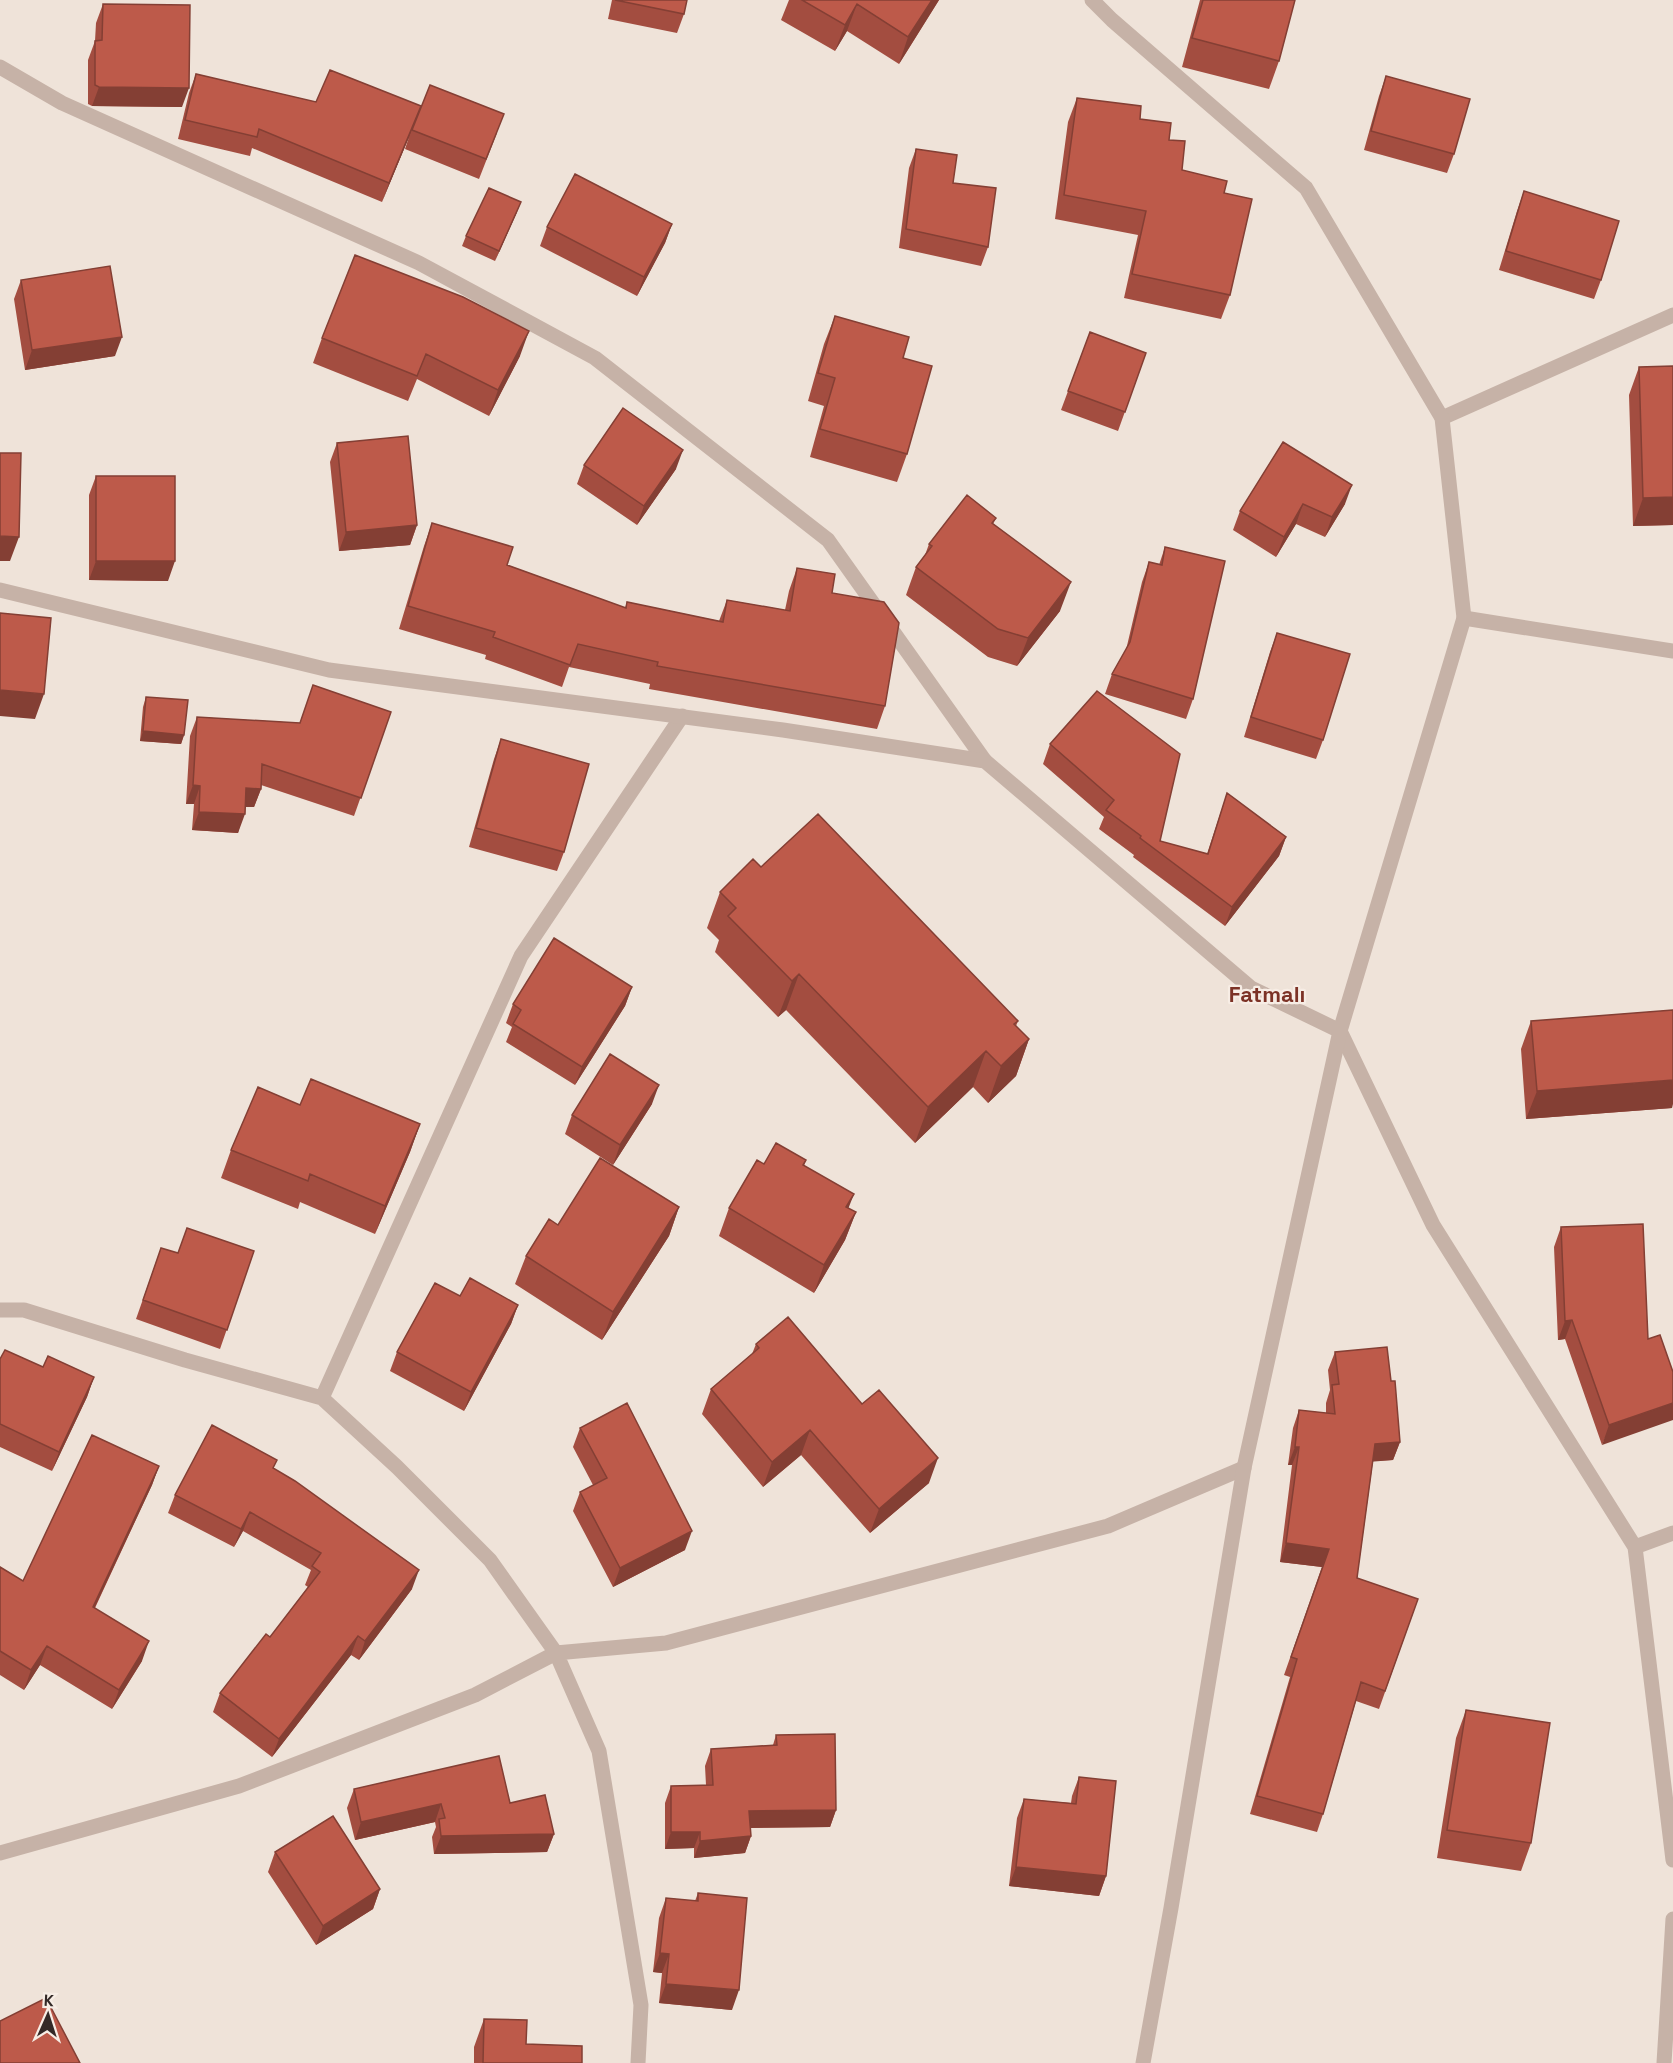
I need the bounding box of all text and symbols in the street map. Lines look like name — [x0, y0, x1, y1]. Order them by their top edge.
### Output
district label: Fatmalı — [1229, 980, 1305, 1008]
north arrow — [18, 1985, 78, 2045]
text: K — [43, 1990, 54, 2011]

